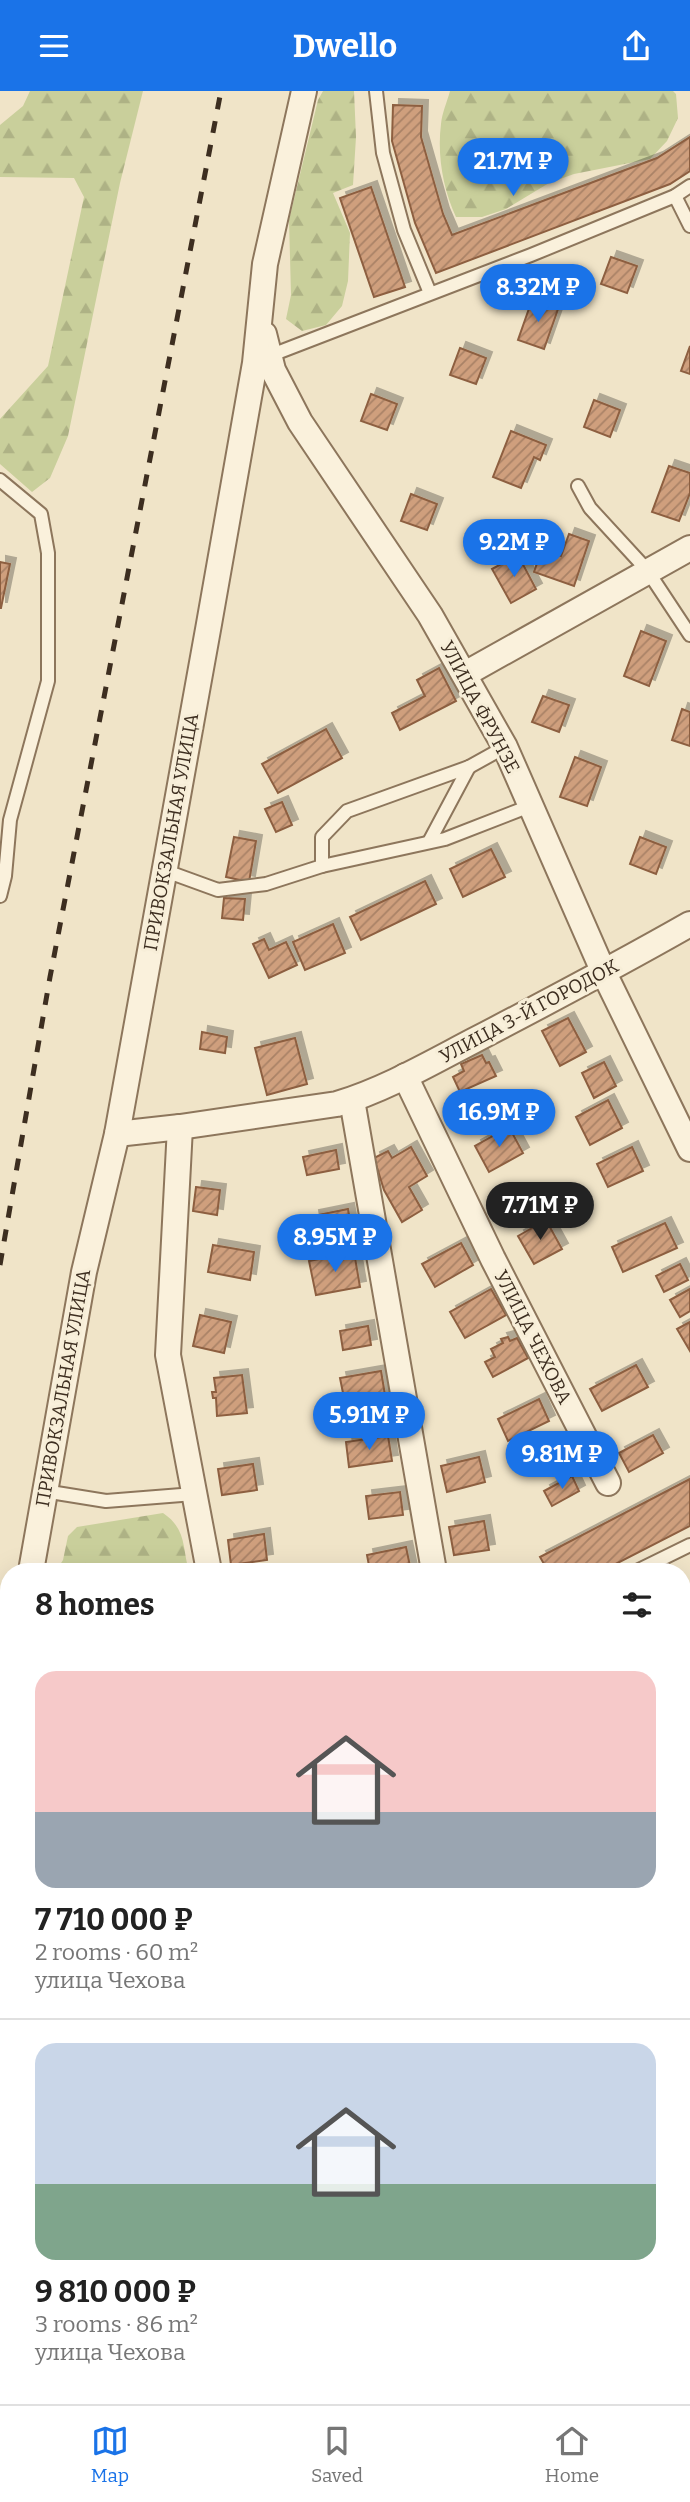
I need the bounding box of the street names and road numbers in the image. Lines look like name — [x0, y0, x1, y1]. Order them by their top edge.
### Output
street label: УЛИЦА ФРУНЗЕ — [435, 637, 525, 777]
street label: ПРИВОКЗАЛЬНАЯ УЛИЦА — [139, 711, 203, 953]
street label: УЛИЦА 3-Й ГОРОДОК — [436, 954, 623, 1068]
street label: УЛИЦА ЧЕХОВА — [489, 1266, 577, 1408]
street label: ПРИВОКЗАЛЬНАЯ УЛИЦА — [31, 1267, 95, 1509]

